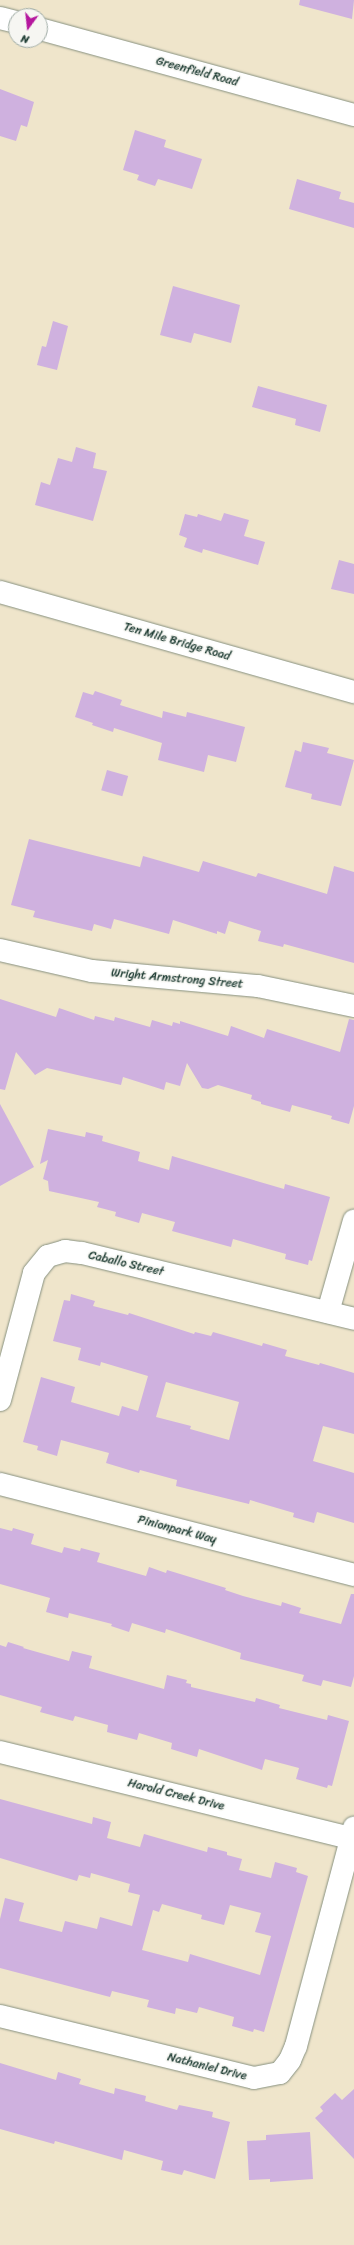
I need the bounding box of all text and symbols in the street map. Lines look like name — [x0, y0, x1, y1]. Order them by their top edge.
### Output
north arrow — [8, 8, 48, 48]
text: N — [19, 29, 31, 49]
street label: Greenfield Road — [154, 54, 240, 90]
street label: Ten Mile Bridge Road — [122, 620, 232, 664]
street label: Wright Armstrong Street — [111, 966, 243, 992]
street label: Caballo Street — [87, 1248, 165, 1280]
street label: Pinionpark Way — [136, 1513, 218, 1547]
street label: Harold Creek Drive — [126, 1776, 226, 1814]
street label: Nathaniel Drive — [166, 2050, 248, 2084]

